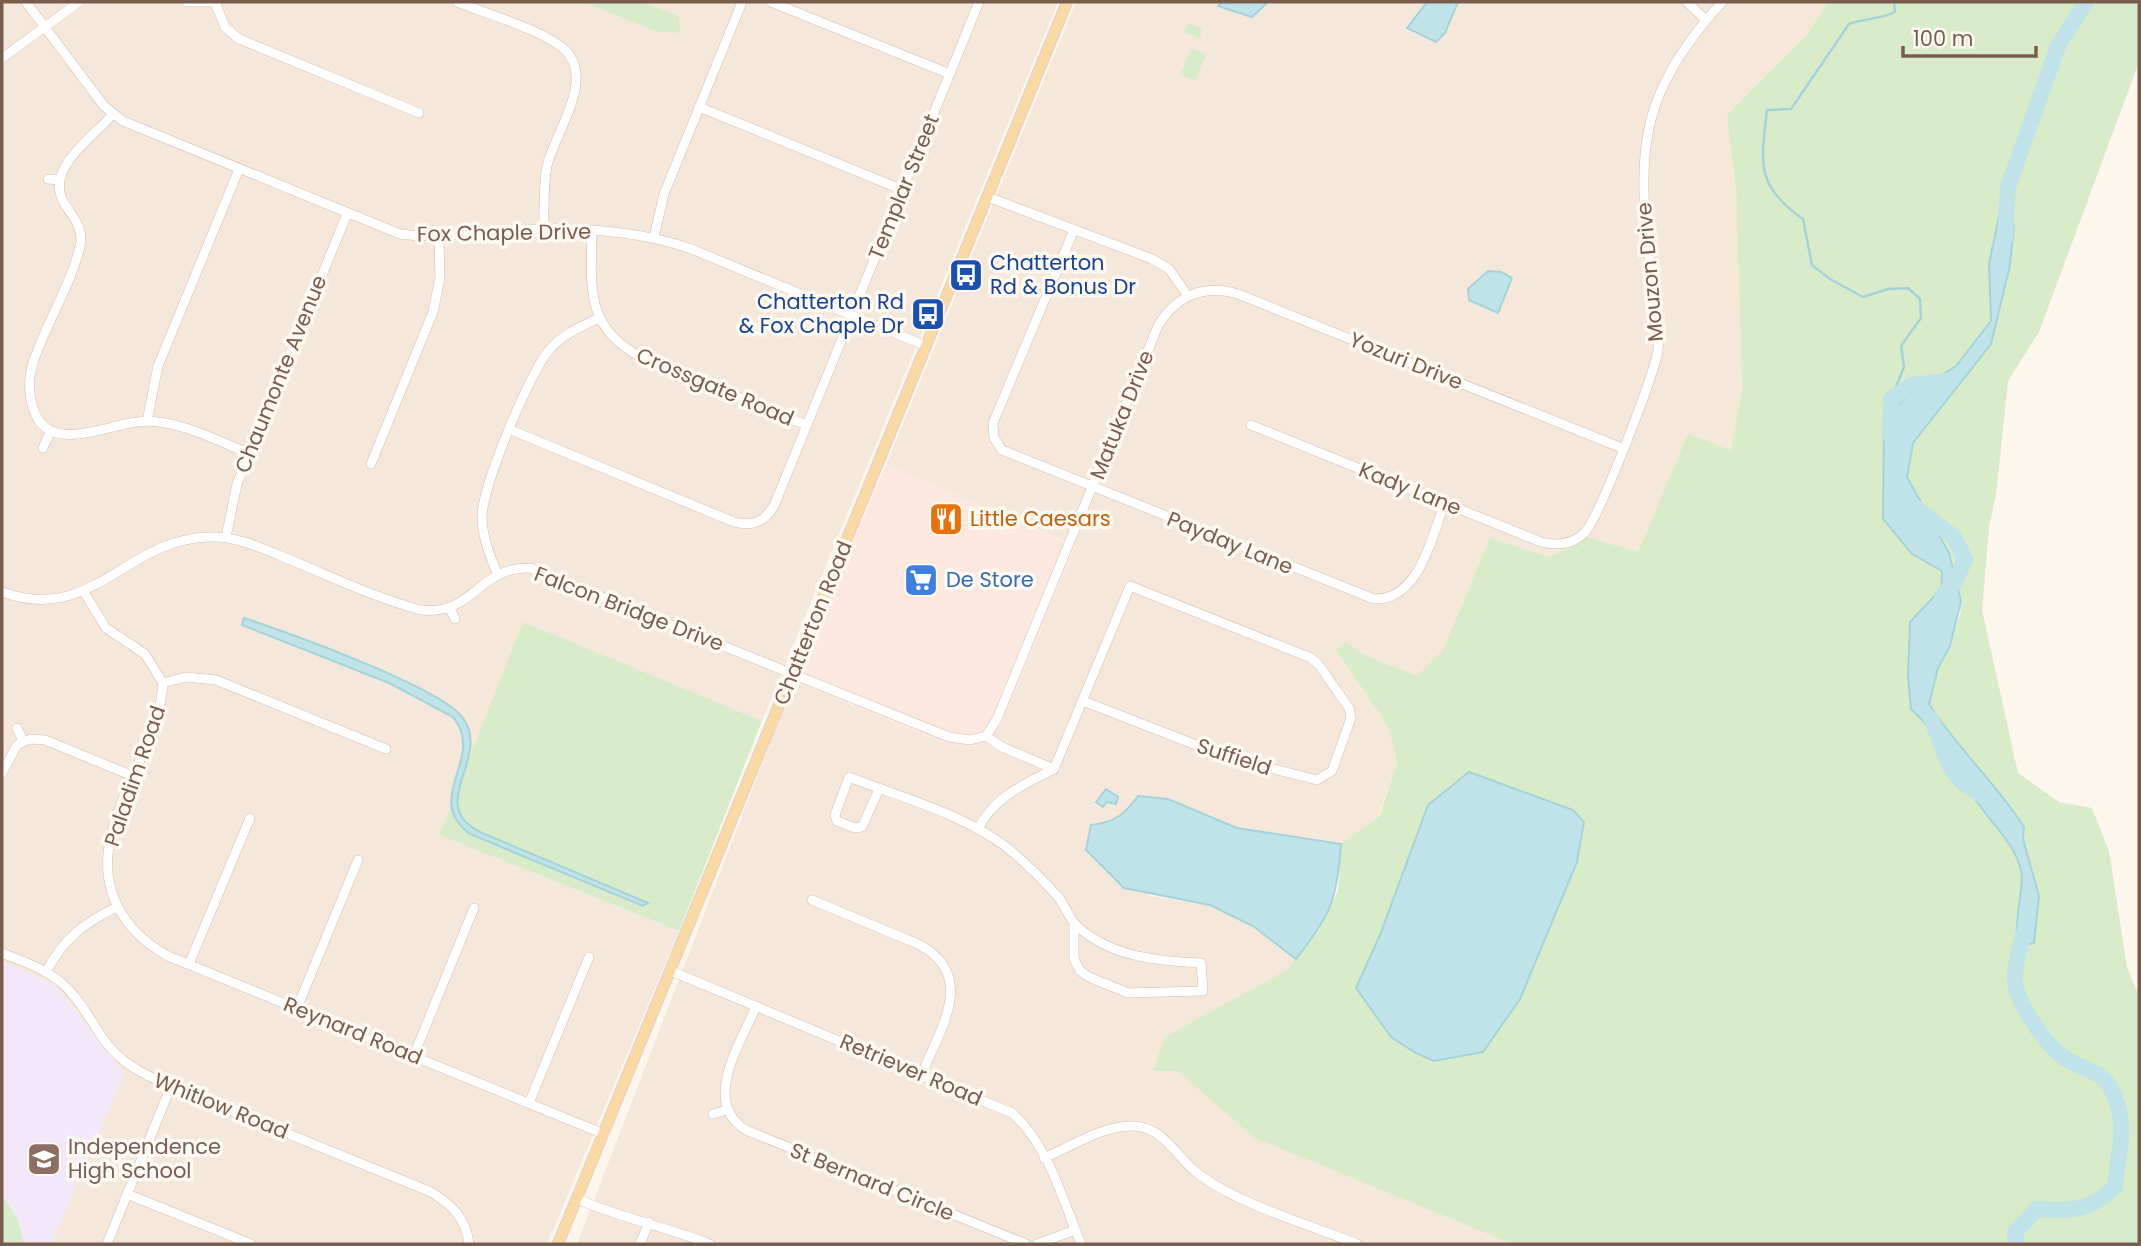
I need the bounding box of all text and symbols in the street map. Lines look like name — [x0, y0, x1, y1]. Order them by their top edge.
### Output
scale bar — [1903, 14, 2036, 58]
text: 100 m — [1913, 24, 1973, 53]
street label: Templar Street — [861, 110, 946, 264]
street label: Mouzon Drive — [1629, 201, 1670, 343]
street label: Fox Chaple Drive — [417, 216, 591, 249]
place label: Chatterton Rd & Bonus Dr — [990, 248, 1136, 301]
bus stop icon: Chatterton Rd & Bonus Dr — [947, 256, 985, 294]
street label: Chaumonte Avenue — [228, 271, 333, 477]
place label: Chatterton Rd & Fox Chaple Dr — [739, 287, 904, 340]
bus stop icon: Chatterton Rd & Fox Chaple Dr — [909, 295, 947, 333]
street label: Yozuri Drive — [1345, 325, 1467, 396]
street label: Crossgate Road — [632, 340, 798, 433]
street label: Matuka Drive — [1082, 346, 1161, 484]
street label: Kady Lane — [1355, 455, 1466, 522]
restaurant icon: Little Caesars — [927, 500, 965, 538]
place label: Little Caesars — [970, 504, 1111, 533]
street label: Payday Lane — [1163, 504, 1298, 581]
street label: Chatterton Road — [766, 536, 859, 709]
street label: Falcon Bridge Drive — [530, 559, 728, 658]
supermarket icon: De Store — [902, 561, 940, 599]
place label: De Store — [946, 565, 1034, 594]
street label: Paladim Road — [97, 702, 172, 850]
street label: Suffield — [1193, 731, 1275, 782]
street label: Reynard Road — [279, 989, 427, 1072]
street label: Retriever Road — [835, 1026, 987, 1113]
street label: Whitlow Road — [150, 1065, 293, 1146]
place label: Independence High School — [68, 1132, 221, 1185]
street label: St Bernard Circle — [786, 1135, 959, 1228]
school or university icon: Independence High School — [25, 1140, 63, 1178]

